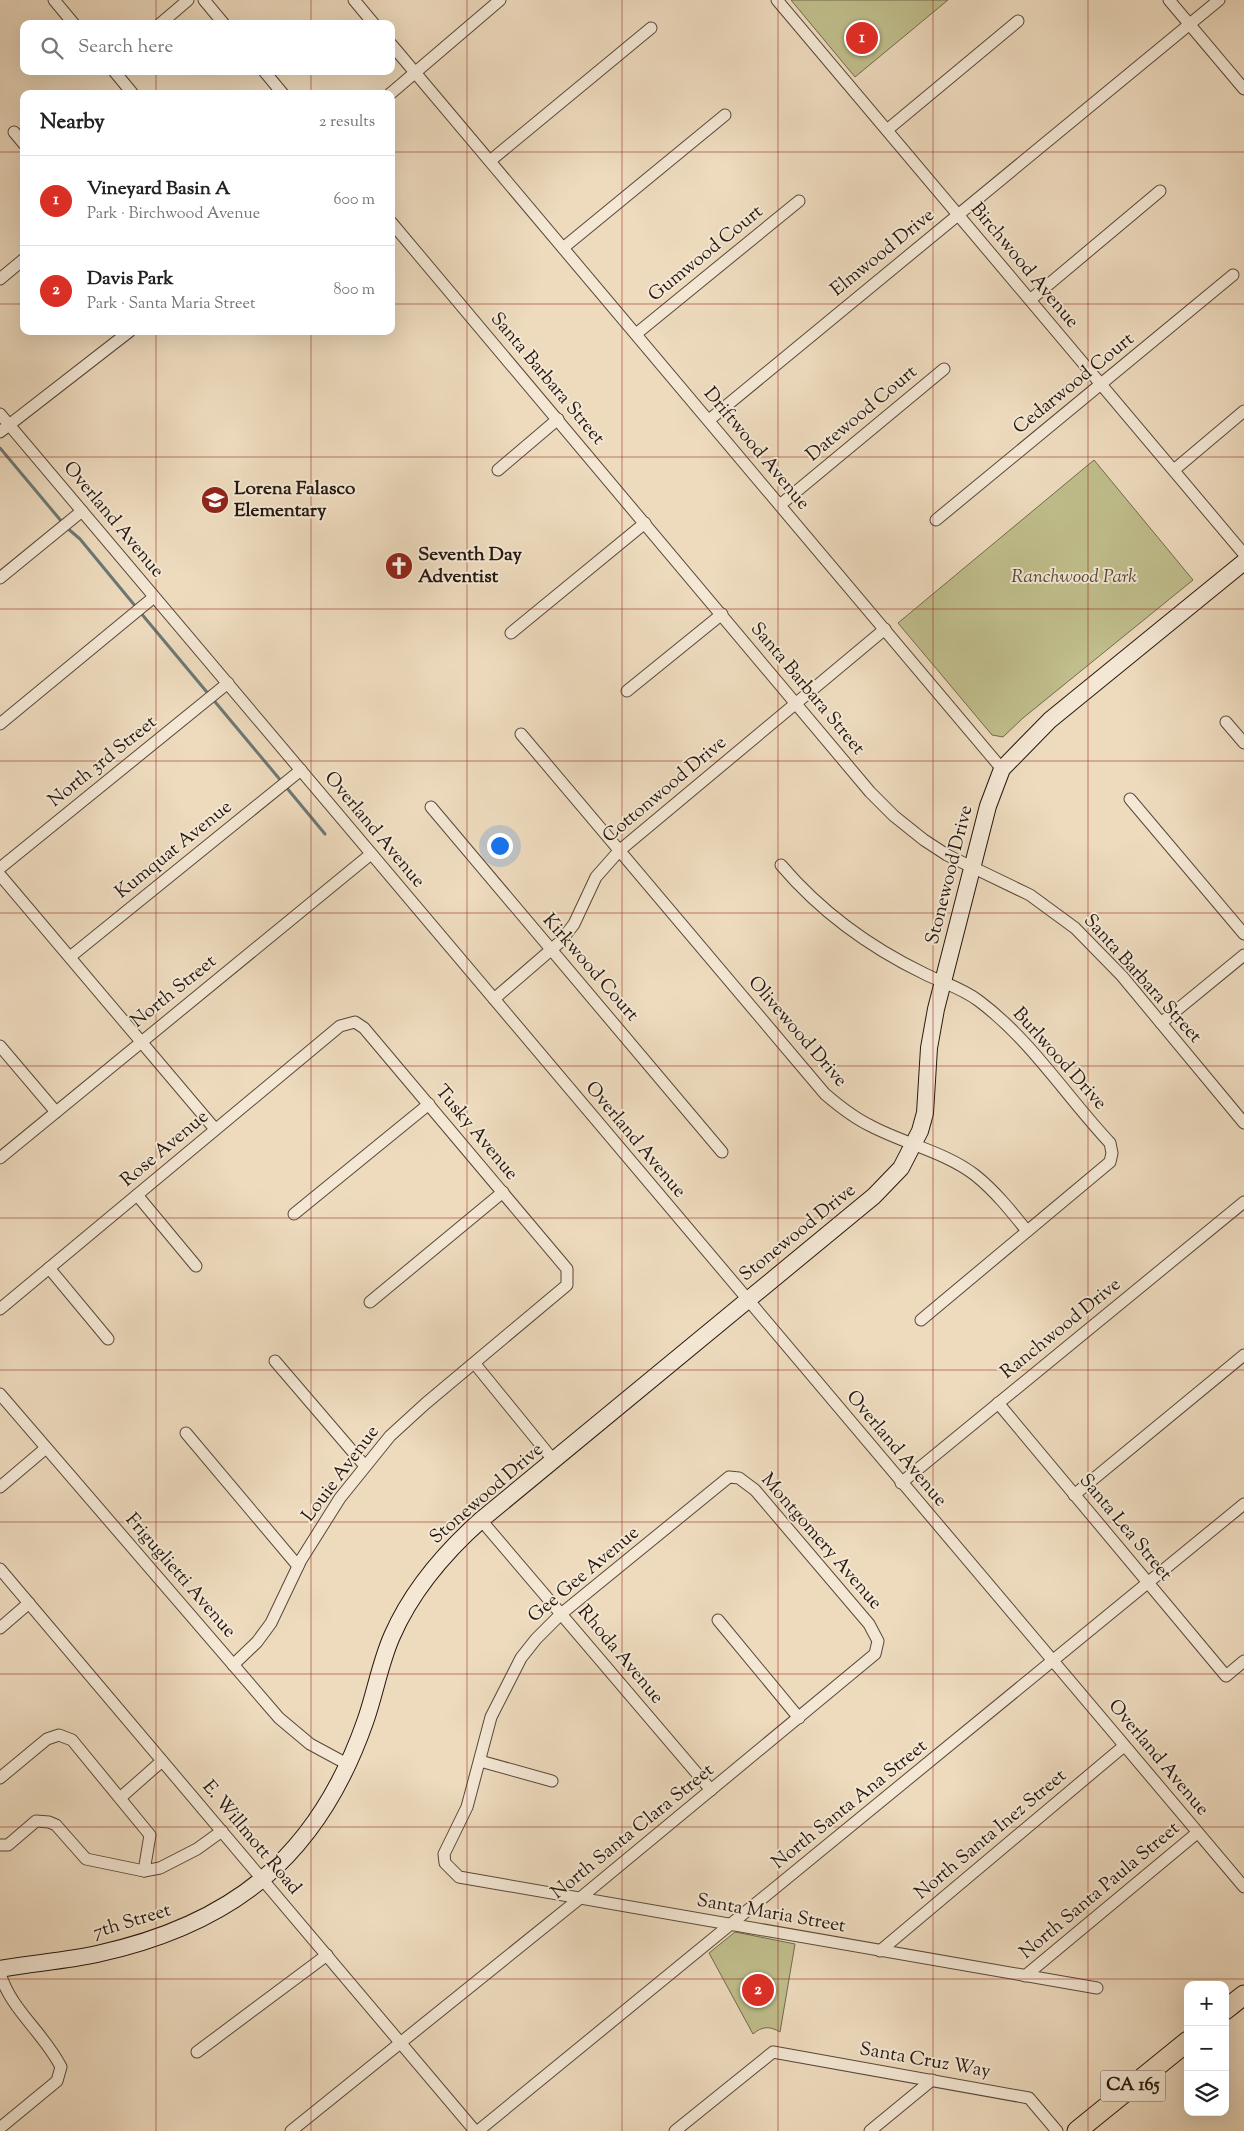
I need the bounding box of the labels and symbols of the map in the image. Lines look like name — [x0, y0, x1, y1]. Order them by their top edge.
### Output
pin: 1 — [846, 19, 878, 57]
street label: Birchwood Avenue — [963, 197, 1085, 335]
street label: Gumwood Court — [643, 199, 770, 309]
street label: Elmwood Drive — [825, 203, 941, 303]
street label: Santa Barbara Street — [483, 307, 611, 452]
street label: Cedarwood Court — [1008, 326, 1141, 441]
street label: Datewood Court — [801, 359, 924, 469]
street label: Driftwood Avenue — [696, 382, 816, 517]
street label: Overland Avenue — [56, 456, 170, 584]
place label: Lorena Falasco Elementary — [234, 476, 356, 525]
school or university icon: Lorena Falasco Elementary — [200, 485, 230, 515]
place label: Seventh Day Adventist — [418, 542, 522, 591]
church icon: Seventh Day Adventist — [384, 551, 414, 581]
park label: Ranchwood Park — [1011, 564, 1137, 591]
street label: Santa Barbara Street — [743, 617, 871, 762]
street label: North 3rd Street — [43, 709, 163, 814]
street label: Cottonwood Drive — [597, 730, 733, 850]
street label: Overland Avenue — [317, 766, 431, 894]
street label: Kumquat Avenue — [110, 794, 238, 906]
street label: Stonewood Drive — [920, 802, 980, 948]
your location — [487, 833, 513, 859]
street label: Kirkwood Court — [536, 908, 645, 1028]
street label: Santa Barbara Street — [1077, 908, 1208, 1050]
street label: North Street — [125, 949, 223, 1035]
street label: Olivewood Drive — [741, 970, 853, 1094]
street label: Burlwood Drive — [1005, 1002, 1113, 1116]
street label: Overland Avenue — [578, 1076, 692, 1204]
street label: Tusky Avenue — [428, 1079, 524, 1187]
street label: Rose Avenue — [115, 1104, 215, 1194]
street label: Stonewood Drive — [734, 1177, 862, 1288]
street label: Ranchwood Drive — [995, 1272, 1127, 1386]
street label: Overland Avenue — [839, 1385, 953, 1513]
street label: Louie Avenue — [296, 1420, 386, 1528]
street label: Stonewood Drive — [424, 1437, 550, 1551]
street label: Montgomery Avenue — [754, 1468, 888, 1616]
street label: Santa Lea Street — [1072, 1469, 1178, 1588]
street label: Friguglietti Avenue — [118, 1508, 242, 1644]
street label: Gee Gee Avenue — [522, 1520, 646, 1630]
street label: Rhoda Avenue — [570, 1600, 670, 1711]
street label: Overland Avenue — [1101, 1694, 1215, 1822]
street label: North Santa Ana Street — [766, 1733, 934, 1876]
street label: North Santa Clara Street — [546, 1757, 721, 1906]
street label: North Santa Inez Street — [909, 1763, 1073, 1907]
street label: E. Willmott Road — [195, 1775, 307, 1901]
street label: North Santa Paula Street — [1014, 1816, 1186, 1966]
street label: Santa Maria Street — [694, 1888, 848, 1940]
street label: 7th Street — [90, 1897, 175, 1947]
pin: 2 — [742, 1971, 774, 2009]
street label: Santa Cruz Way — [857, 2036, 993, 2086]
road number: CA 165 — [1100, 2070, 1166, 2102]

